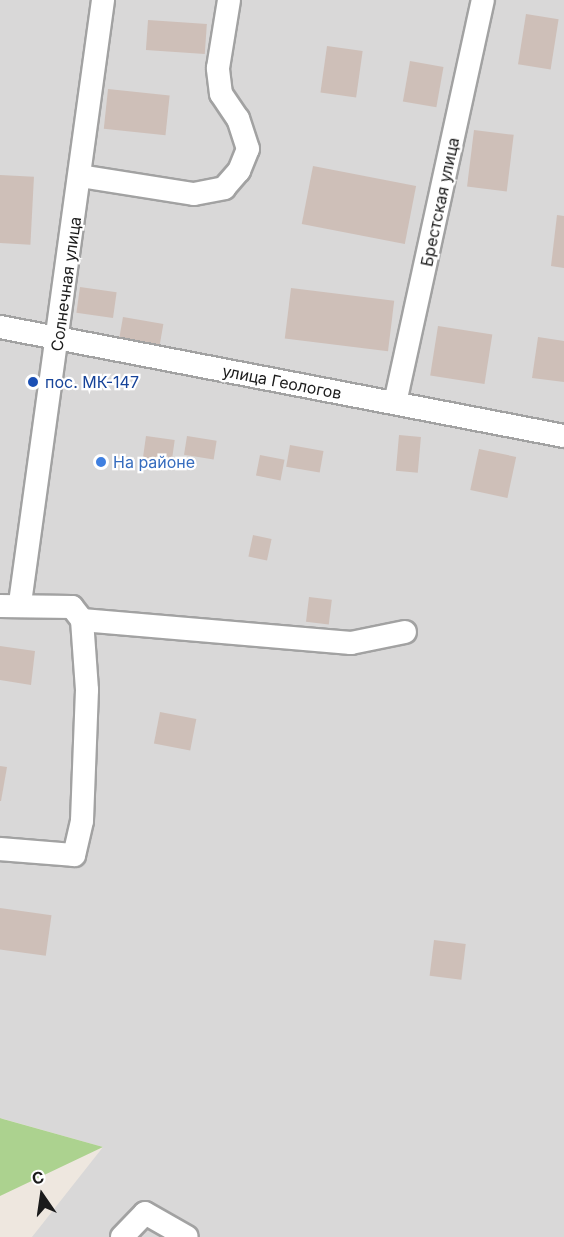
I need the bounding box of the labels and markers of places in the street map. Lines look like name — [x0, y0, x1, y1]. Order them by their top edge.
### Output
place label: пос. МК-147 — [45, 372, 139, 392]
marker: пос. МК-147 — [26, 375, 40, 389]
place label: На районе — [113, 452, 195, 472]
marker: На районе — [94, 455, 108, 469]

